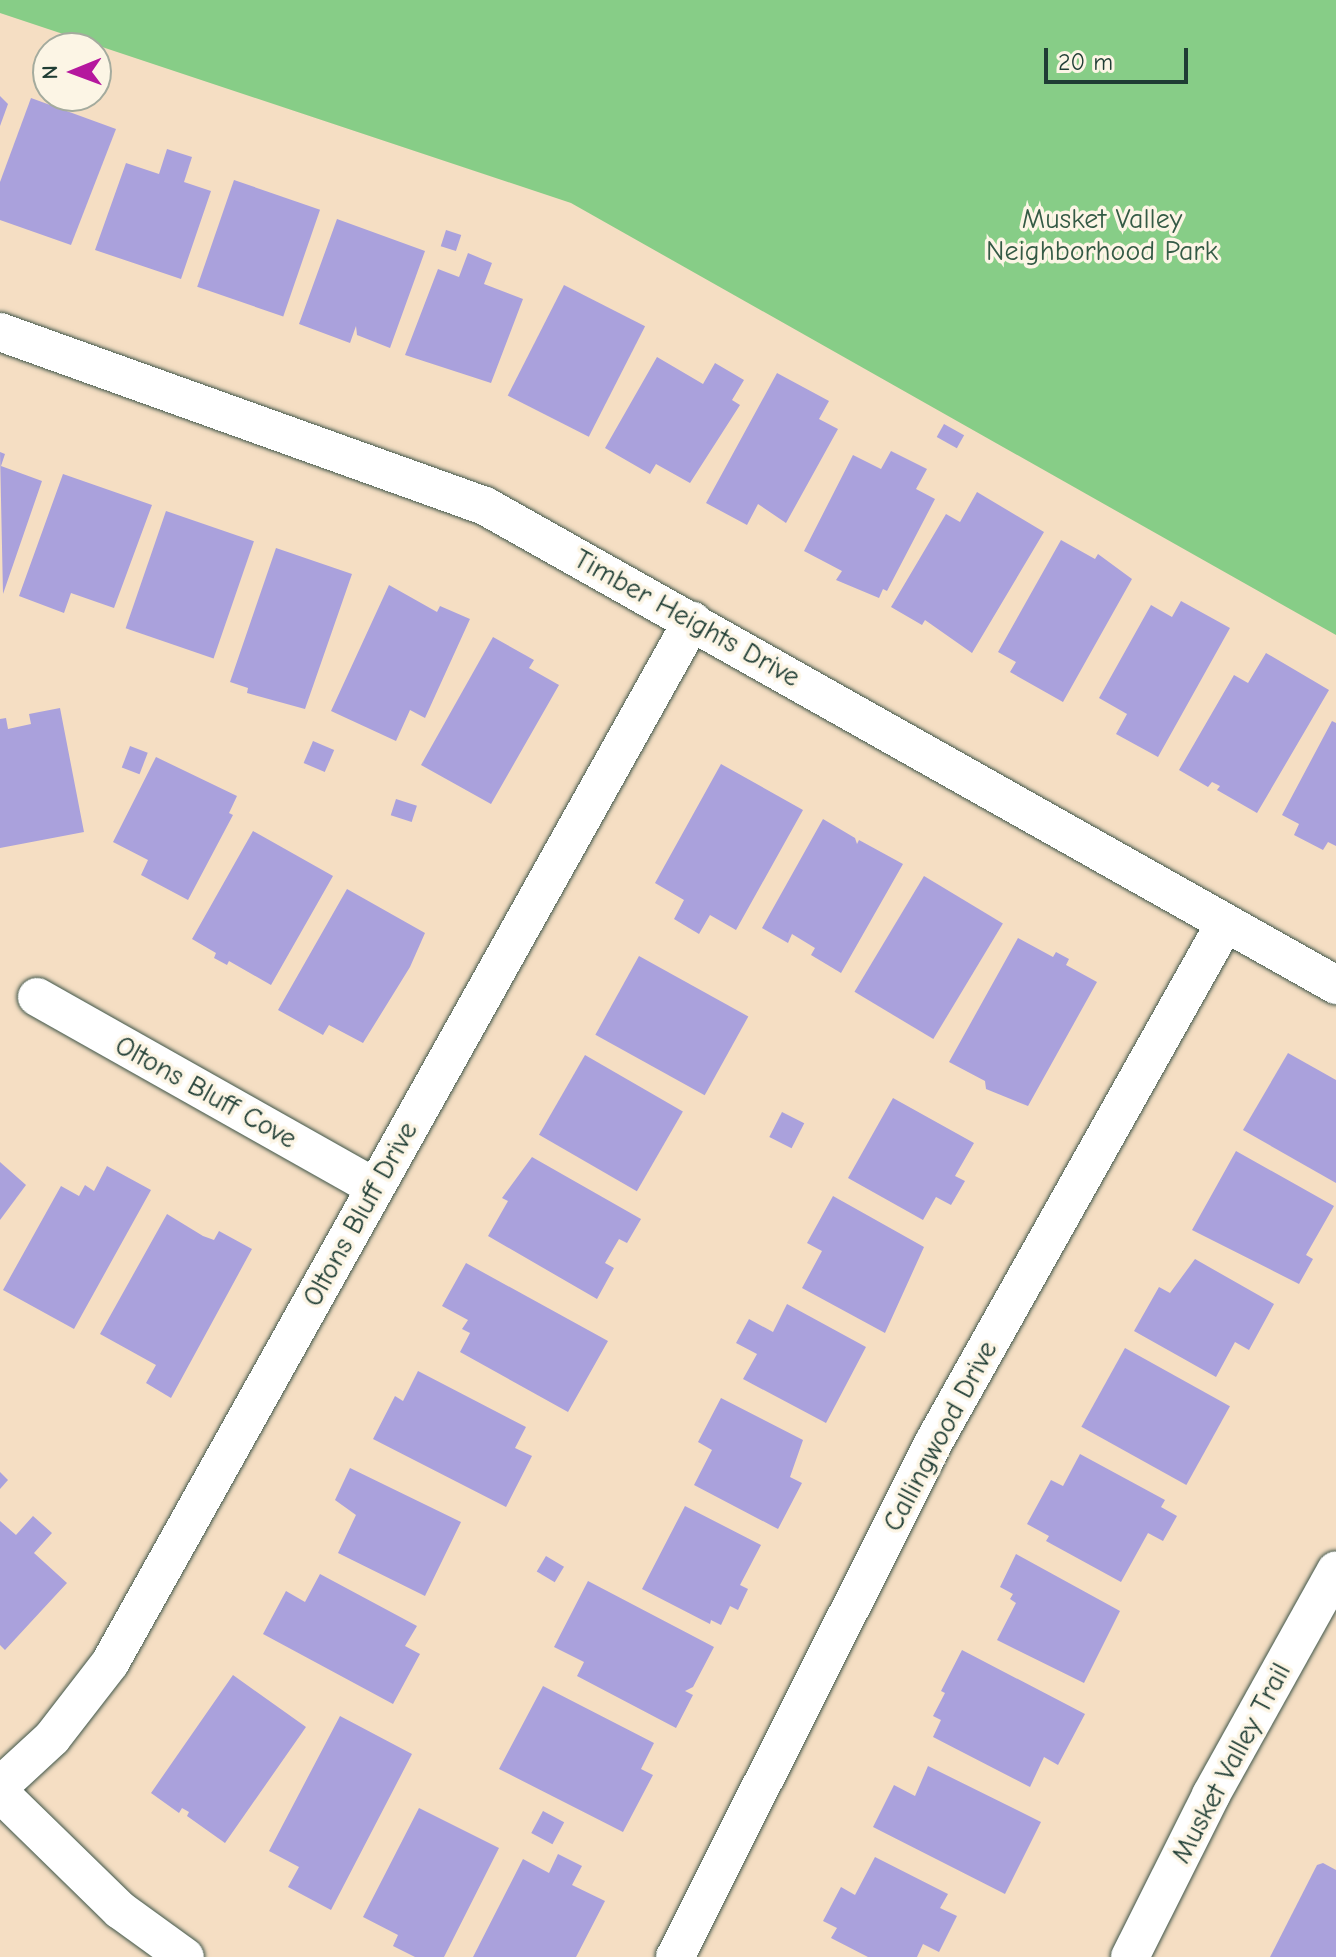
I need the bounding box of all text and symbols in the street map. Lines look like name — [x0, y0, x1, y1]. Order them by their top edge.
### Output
north arrow — [32, 32, 112, 112]
scale bar — [1048, 32, 1192, 82]
text: 20 m — [1058, 48, 1113, 76]
text: N — [37, 65, 63, 80]
park label: Musket Valley Neighborhood Park — [986, 202, 1218, 268]
street label: Timber Heights Drive — [568, 542, 806, 694]
street label: Oltons Bluff Cove — [109, 1028, 303, 1156]
street label: Oltons Bluff Drive — [295, 1116, 425, 1312]
street label: Callingwood Drive — [876, 1335, 1004, 1537]
street label: Musket Valley Trail — [1164, 1657, 1298, 1869]

